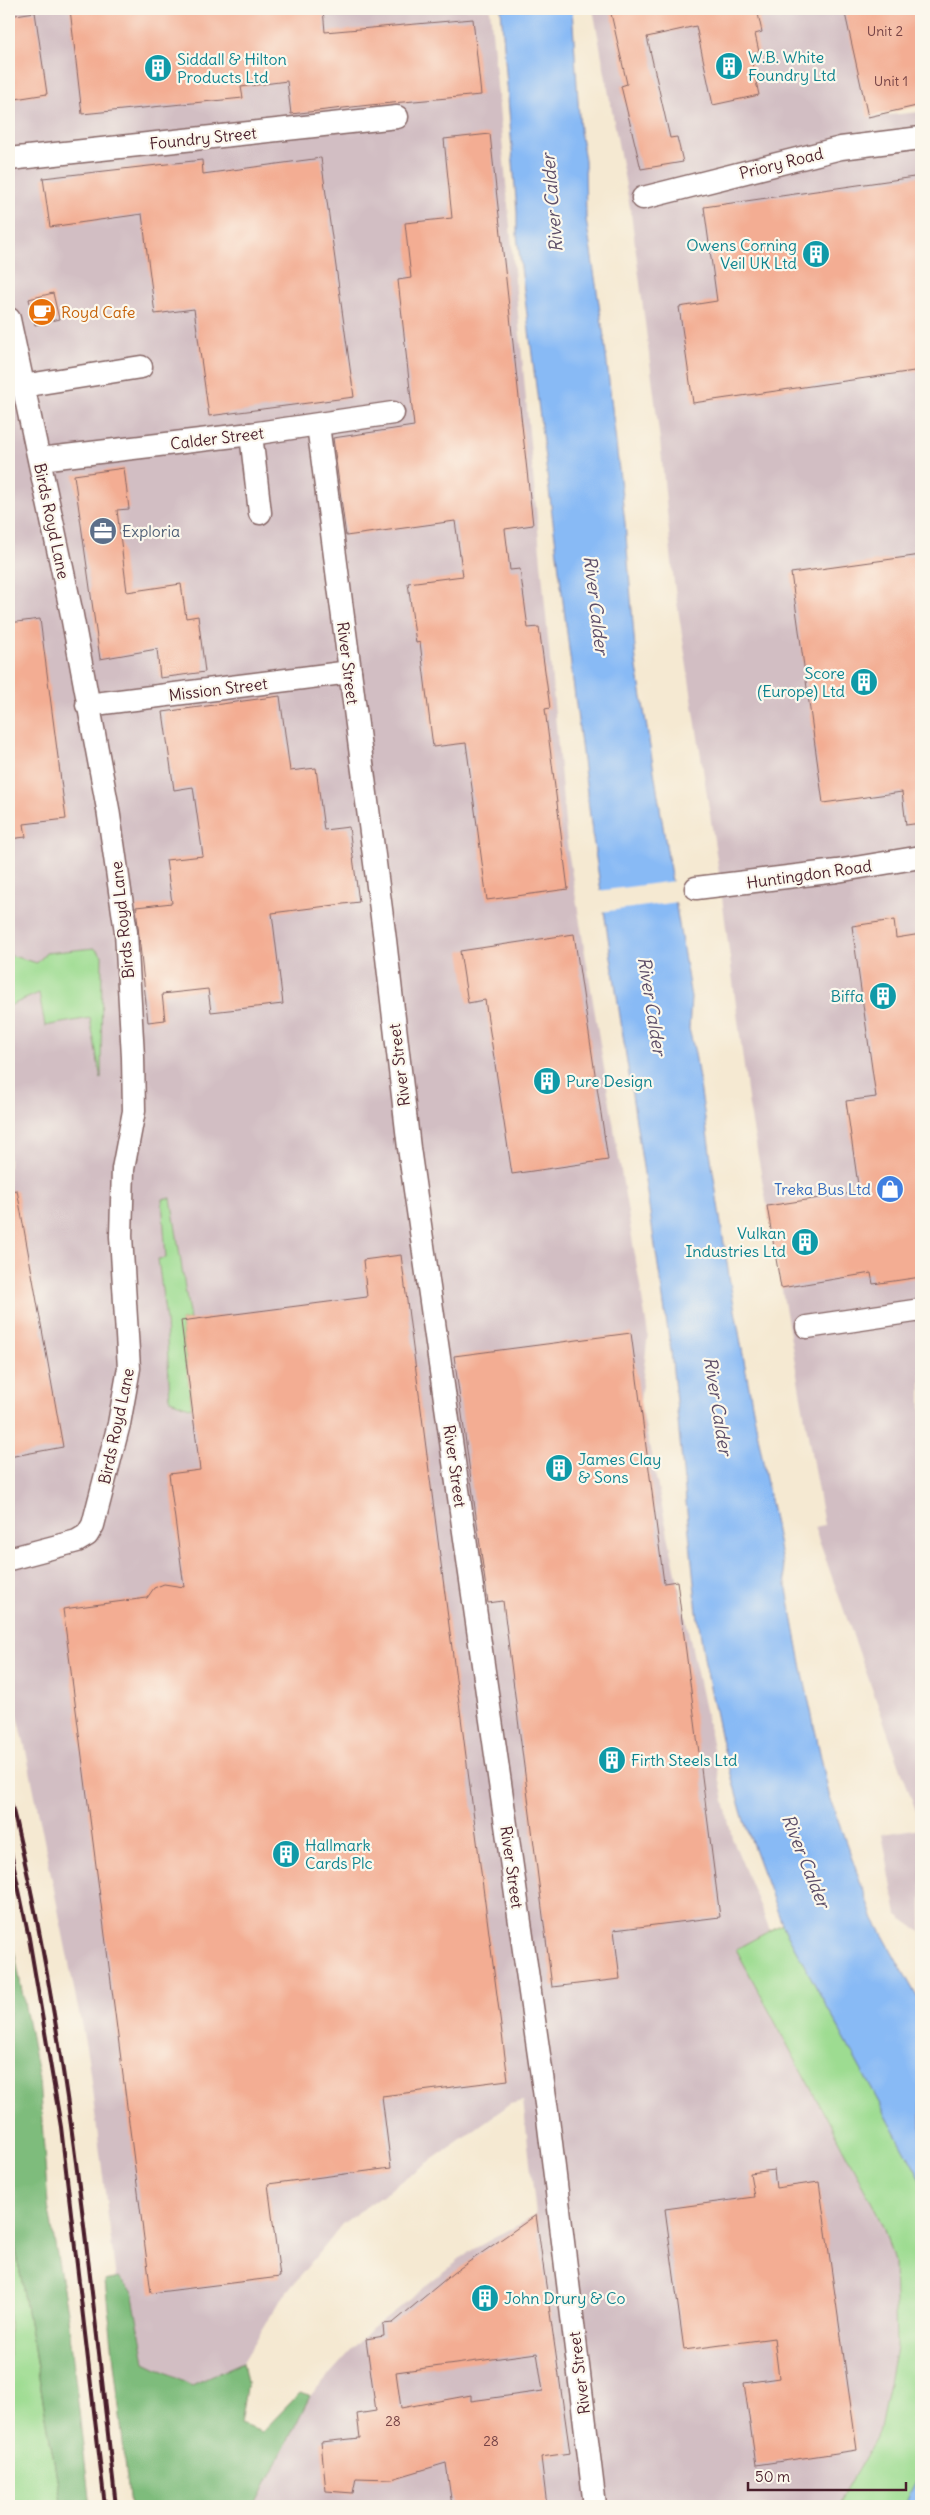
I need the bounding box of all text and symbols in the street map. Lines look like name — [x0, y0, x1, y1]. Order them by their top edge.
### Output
house number: Unit 2 — [867, 22, 904, 40]
place label: W.B. White Foundry Ltd — [748, 47, 836, 85]
place label: Siddall & Hilton Products Ltd — [177, 49, 287, 87]
building icon: W.B. White Foundry Ltd — [714, 51, 744, 81]
building icon: Siddall & Hilton Products Ltd — [143, 53, 173, 83]
house number: Unit 1 — [874, 72, 908, 90]
street label: Foundry Street — [148, 122, 258, 154]
street label: Priory Road — [737, 143, 825, 183]
water label: River Calder — [536, 150, 568, 253]
place label: Owens Corning Veil UK Ltd — [686, 235, 797, 273]
building icon: Owens Corning Veil UK Ltd — [801, 239, 831, 269]
cafe icon: Royd Cafe — [27, 297, 57, 327]
place label: Royd Cafe — [61, 302, 135, 322]
street label: Calder Street — [169, 422, 266, 454]
street label: Birds Royd Lane — [30, 461, 74, 581]
office icon: Exploria — [88, 516, 118, 546]
place label: Exploria — [122, 521, 180, 541]
water label: River Calder — [579, 554, 614, 658]
street label: River Street — [333, 620, 363, 706]
place label: Score (Europe) Ltd — [757, 663, 845, 701]
building icon: Score (Europe) Ltd — [849, 667, 879, 697]
street label: Mission Street — [167, 673, 269, 705]
street label: Huntingdon Road — [745, 855, 873, 893]
street label: Birds Royd Lane — [106, 860, 138, 980]
water label: River Calder — [633, 955, 672, 1059]
building icon: Biffa — [868, 981, 898, 1011]
place label: Biffa — [831, 986, 864, 1006]
street label: River Street — [384, 1022, 414, 1108]
building icon: Pure Design — [532, 1066, 562, 1096]
place label: Pure Design — [566, 1071, 652, 1091]
shop icon: Treka Bus Ltd — [875, 1174, 905, 1204]
place label: Treka Bus Ltd — [774, 1179, 871, 1199]
place label: Vulkan Industries Ltd — [685, 1223, 786, 1261]
building icon: Vulkan Industries Ltd — [790, 1227, 820, 1257]
water label: River Calder — [699, 1355, 738, 1459]
street label: Birds Royd Lane — [94, 1366, 138, 1486]
street label: River Street — [439, 1423, 471, 1509]
place label: James Clay & Sons — [578, 1449, 661, 1487]
building icon: James Clay & Sons — [544, 1453, 574, 1483]
building icon: Firth Steels Ltd — [597, 1745, 627, 1775]
place label: Firth Steels Ltd — [631, 1750, 738, 1770]
water label: River Calder — [777, 1811, 836, 1914]
street label: River Street — [496, 1824, 528, 1910]
place label: Hallmark Cards Plc — [305, 1835, 373, 1873]
building icon: Hallmark Cards Plc — [271, 1839, 301, 1869]
building icon: John Drury & Co — [470, 2283, 500, 2313]
place label: John Drury & Co — [504, 2288, 625, 2308]
street label: River Street — [564, 2330, 594, 2416]
house number: 28 — [385, 2412, 401, 2430]
house number: 28 — [483, 2432, 499, 2450]
scale bar — [748, 2460, 905, 2492]
text: 50 m — [755, 2467, 790, 2486]

